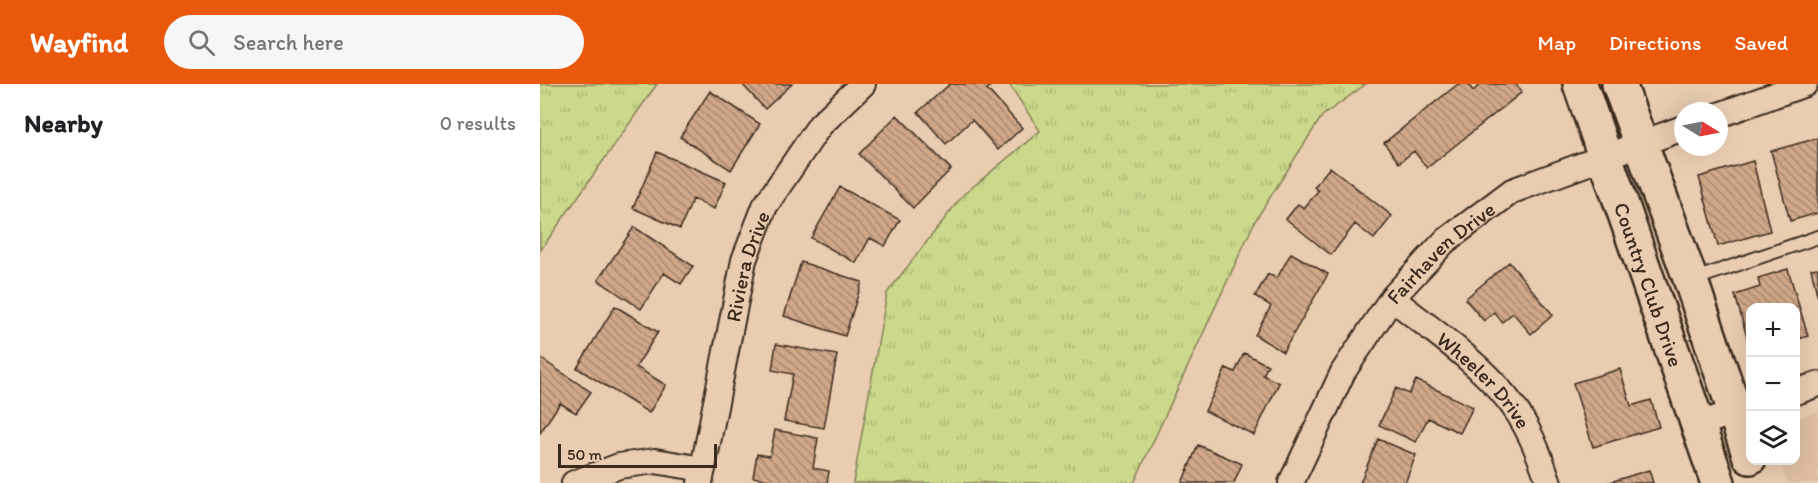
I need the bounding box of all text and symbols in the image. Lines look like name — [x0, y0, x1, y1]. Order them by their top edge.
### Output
search box — [164, 15, 584, 69]
text: Wayfind — [30, 25, 128, 59]
icon: search — [185, 26, 218, 59]
text: Search here — [233, 29, 344, 56]
text: Map — [1538, 30, 1576, 55]
text: Directions — [1609, 30, 1701, 55]
text: Saved — [1734, 30, 1788, 55]
north arrow — [1674, 102, 1728, 156]
text: Nearby — [24, 107, 103, 139]
text: 0 results — [440, 111, 516, 135]
street label: Fairhaven Drive — [1381, 196, 1500, 309]
street label: Country Club Drive — [1609, 199, 1689, 370]
street label: Riviera Drive — [720, 207, 774, 324]
map controls — [1746, 303, 1800, 465]
button: + — [1746, 303, 1800, 357]
street label: Wheeler Drive — [1432, 326, 1537, 433]
button: − — [1746, 357, 1800, 411]
button: layers — [1746, 411, 1800, 465]
scale bar — [558, 441, 717, 468]
text: 50 m — [567, 445, 602, 464]

